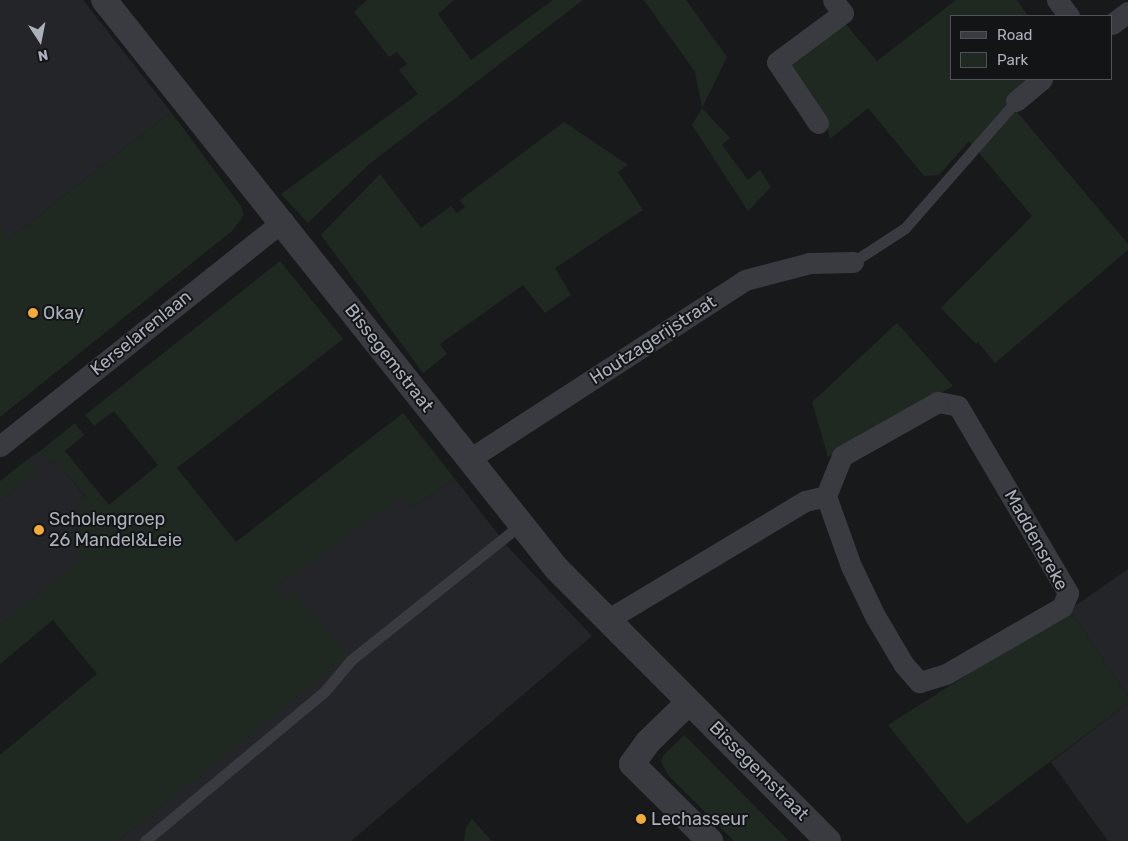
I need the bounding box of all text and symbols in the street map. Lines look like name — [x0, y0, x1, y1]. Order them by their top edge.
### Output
north arrow — [15, 15, 65, 65]
legend — [950, 15, 1113, 80]
text: Road — [997, 26, 1033, 44]
text: N — [36, 46, 50, 65]
text: Park — [997, 51, 1028, 69]
street label: Kerselarenlaan — [86, 286, 196, 380]
street label: Houtzagerijstraat — [586, 291, 720, 389]
street label: Bissegemstraat — [340, 300, 438, 416]
place label: Okay — [43, 302, 84, 324]
marker: Okay — [27, 307, 39, 319]
street label: Maddensreke — [1000, 486, 1072, 594]
place label: Scholengroep 26 Mandel&Leie — [49, 509, 182, 552]
marker: Scholengroep 26 Mandel&Leie — [33, 524, 45, 536]
street label: Bissegemstraat — [705, 717, 813, 825]
place label: Lechasseur — [651, 808, 748, 830]
marker: Lechasseur — [635, 813, 647, 825]

